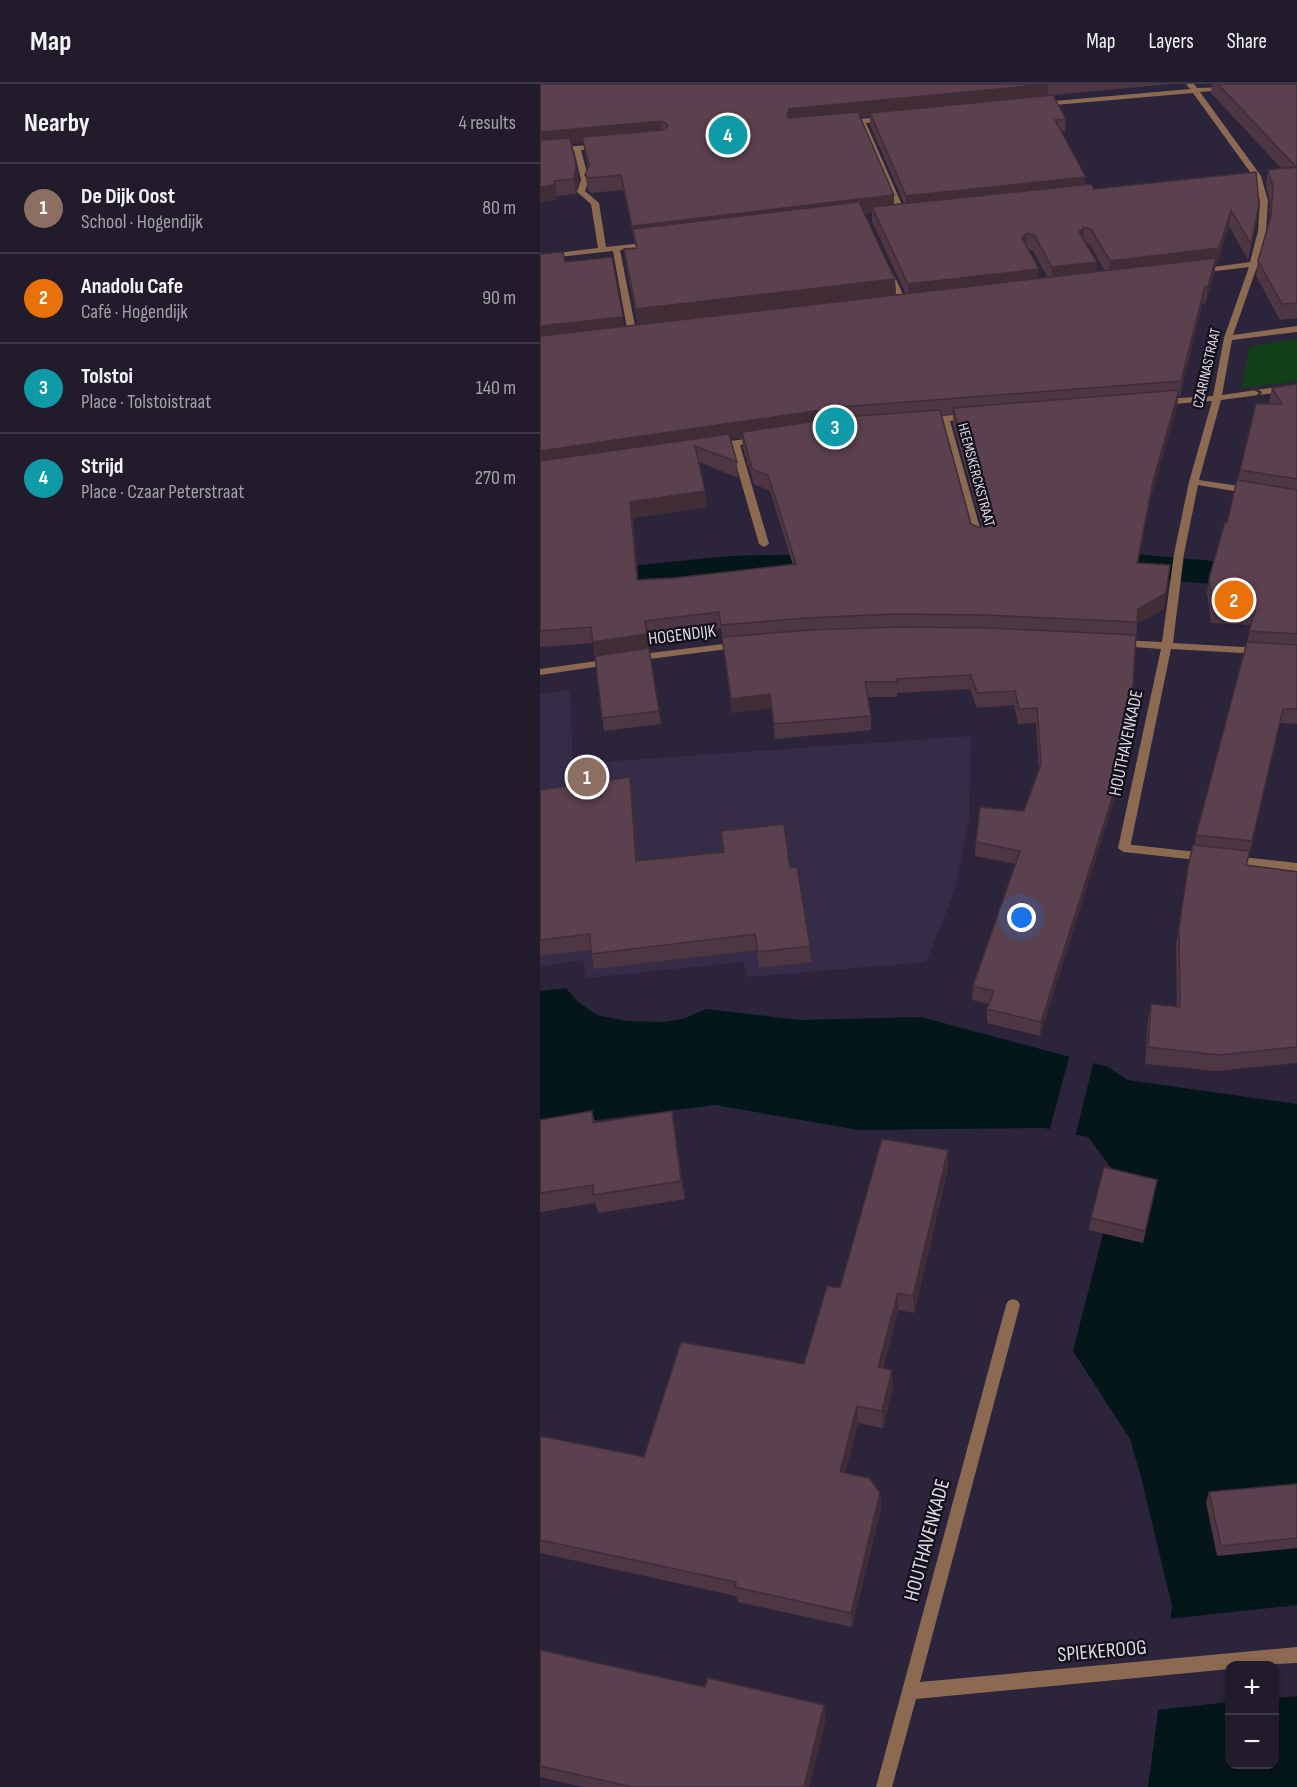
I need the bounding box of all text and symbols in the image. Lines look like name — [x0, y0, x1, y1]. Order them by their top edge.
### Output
text: Map — [30, 25, 71, 58]
text: Map — [1086, 29, 1115, 54]
text: Layers — [1148, 29, 1194, 54]
text: Share — [1227, 29, 1267, 54]
text: Nearby — [24, 108, 90, 139]
text: 4 results — [459, 111, 516, 135]
pin: 4 — [708, 112, 747, 158]
text: De Dijk Oost — [81, 183, 175, 210]
text: 1 — [40, 196, 47, 220]
text: 80 m — [482, 196, 516, 220]
text: School · Hogendijk — [81, 210, 203, 234]
text: Anadolu Cafe — [81, 273, 183, 300]
text: 2 — [39, 286, 48, 310]
text: 90 m — [482, 286, 516, 310]
text: Café · Hogendijk — [81, 300, 188, 324]
street label: CZARINASTRAAT — [1189, 326, 1225, 410]
text: Tolstoi — [81, 363, 133, 390]
text: 3 — [39, 376, 48, 400]
text: 140 m — [476, 376, 516, 400]
one-way arrow — [1252, 387, 1261, 399]
text: Place · Tolstoistraat — [81, 390, 211, 414]
pin: 3 — [816, 404, 854, 450]
street label: HEEMSKERCKSTRAAT — [953, 421, 999, 529]
text: Strijd — [81, 453, 123, 480]
text: 4 — [39, 466, 48, 490]
text: 270 m — [475, 466, 516, 490]
text: Place · Czaar Peterstraat — [81, 480, 244, 504]
pin: 2 — [1214, 578, 1254, 622]
street label: HOGENDIJK — [647, 620, 718, 650]
street label: HOUTHAVENKADE — [1105, 688, 1147, 798]
pin: 1 — [568, 754, 606, 800]
your location — [1007, 903, 1036, 932]
street label: HOUTHAVENKADE — [899, 1476, 955, 1604]
street label: SPIEKEROOG — [1056, 1635, 1148, 1667]
map controls — [1225, 1661, 1279, 1769]
button: + — [1225, 1661, 1279, 1715]
button: − — [1225, 1715, 1279, 1769]

